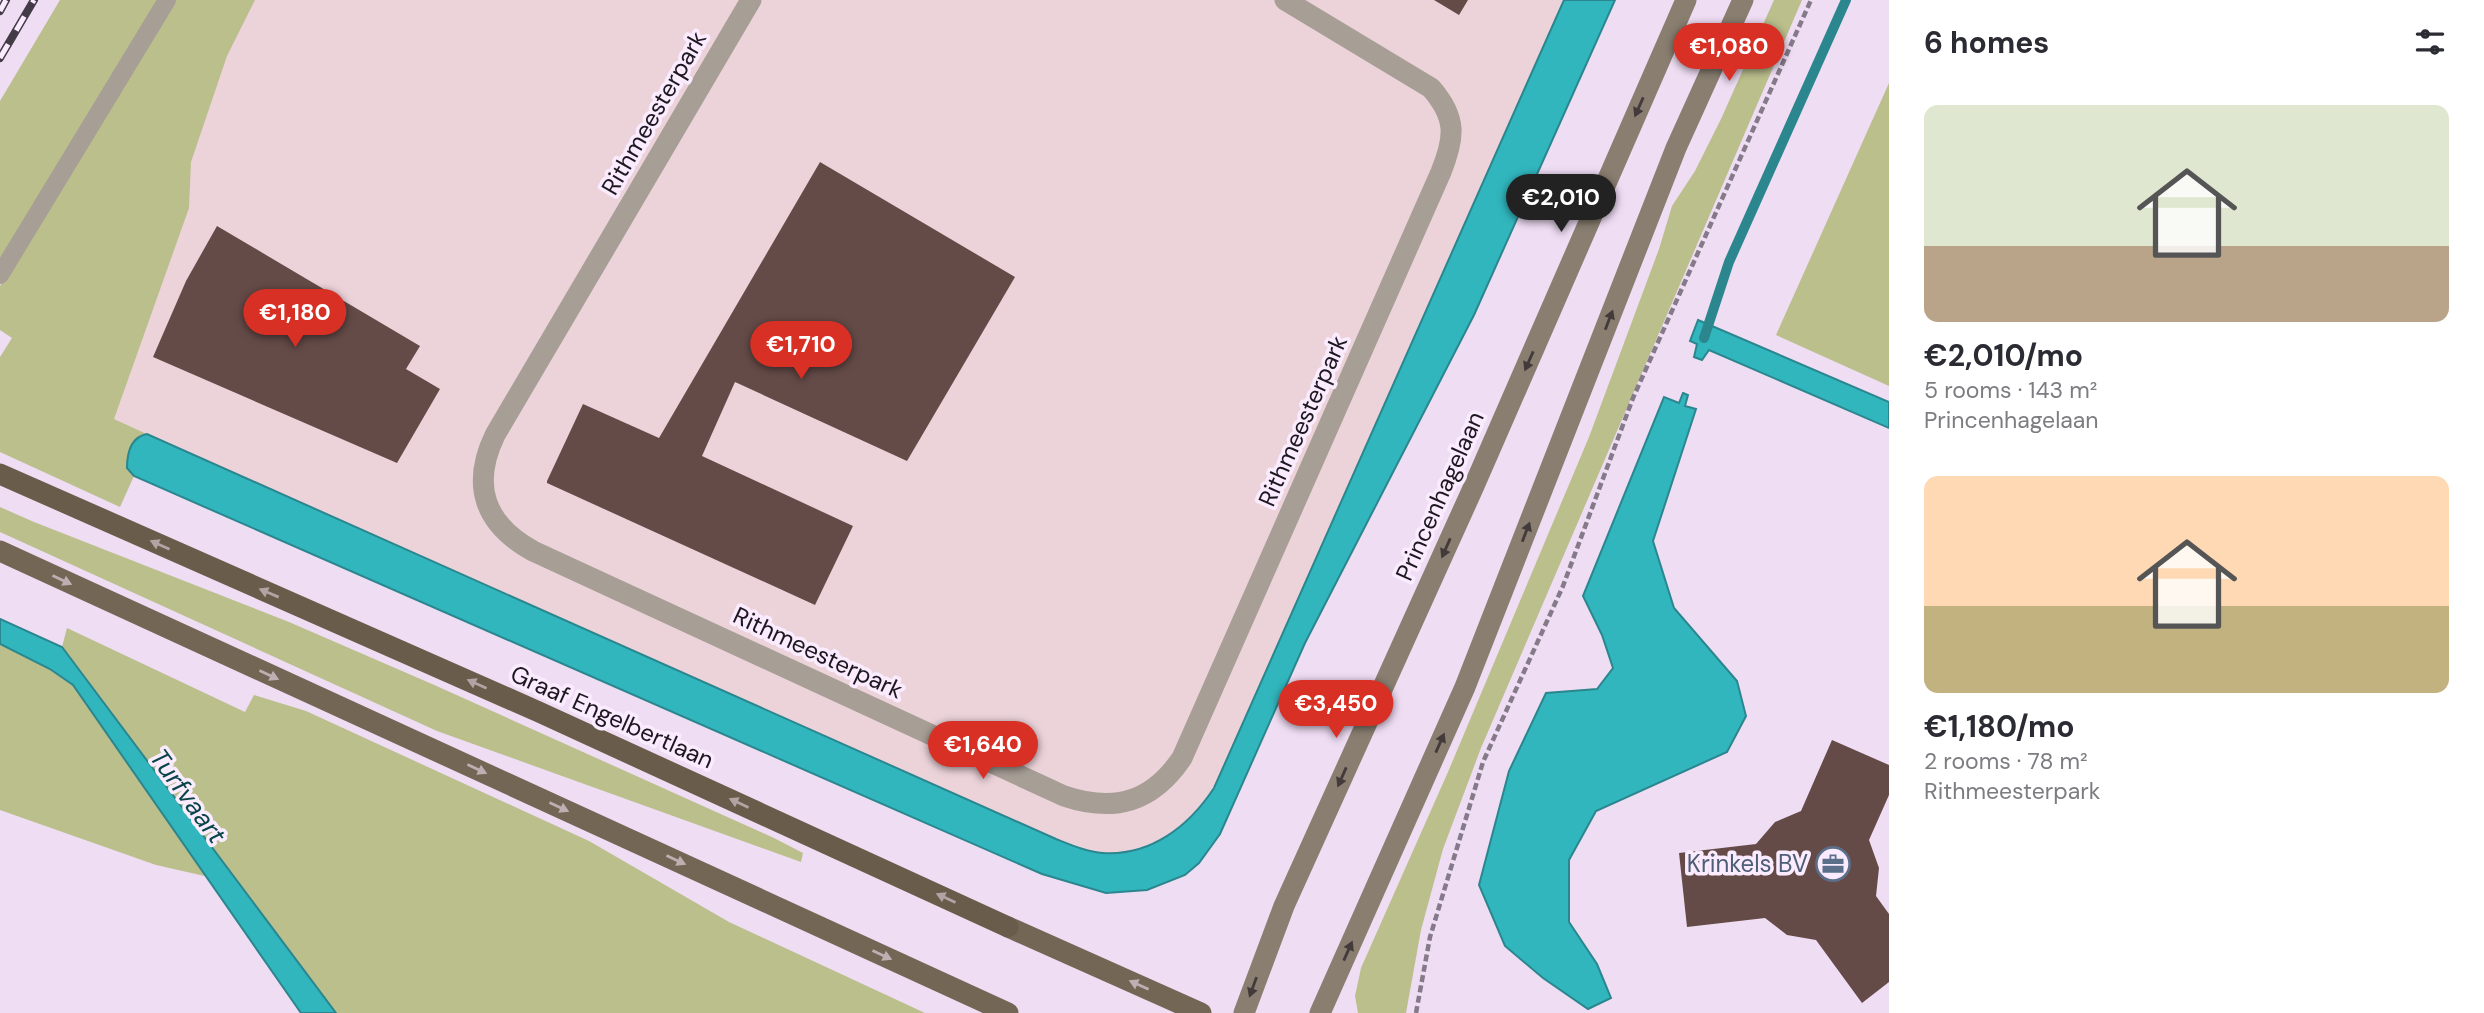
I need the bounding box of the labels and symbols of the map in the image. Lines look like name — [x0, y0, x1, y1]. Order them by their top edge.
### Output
pin: €1,080 — [1672, 24, 1786, 83]
street label: Rithmeesterpark — [594, 25, 713, 200]
one-way arrow — [1633, 97, 1644, 118]
pin: €2,010 — [1504, 174, 1618, 234]
pin: €1,180 — [238, 290, 352, 349]
one-way arrow — [1604, 310, 1615, 331]
pin: €1,710 — [744, 322, 858, 381]
street label: Rithmeesterpark — [1251, 330, 1354, 511]
one-way arrow — [1523, 351, 1535, 371]
street label: Princenhagelaan — [1388, 406, 1491, 585]
one-way arrow — [1520, 522, 1531, 543]
one-way arrow — [1440, 538, 1452, 558]
one-way arrow — [150, 539, 170, 551]
one-way arrow — [52, 574, 72, 586]
one-way arrow — [258, 587, 279, 598]
street label: Rithmeesterpark — [728, 600, 908, 705]
street label: Graaf Engelbertlaan — [506, 658, 719, 775]
one-way arrow — [259, 669, 279, 681]
one-way arrow — [467, 678, 487, 690]
pin: €3,450 — [1279, 680, 1393, 740]
pin: €1,640 — [926, 722, 1040, 781]
one-way arrow — [1434, 733, 1446, 753]
water label: Turfvaart — [142, 742, 234, 851]
one-way arrow — [467, 764, 487, 775]
one-way arrow — [1336, 767, 1347, 788]
one-way arrow — [729, 798, 749, 809]
one-way arrow — [549, 802, 570, 813]
office icon: Krinkels BV — [1814, 845, 1852, 883]
place label: Krinkels BV — [1687, 848, 1808, 879]
one-way arrow — [665, 855, 686, 866]
one-way arrow — [936, 892, 956, 904]
one-way arrow — [1343, 940, 1354, 961]
one-way arrow — [872, 949, 892, 961]
one-way arrow — [1248, 976, 1259, 997]
one-way arrow — [1128, 979, 1149, 990]

